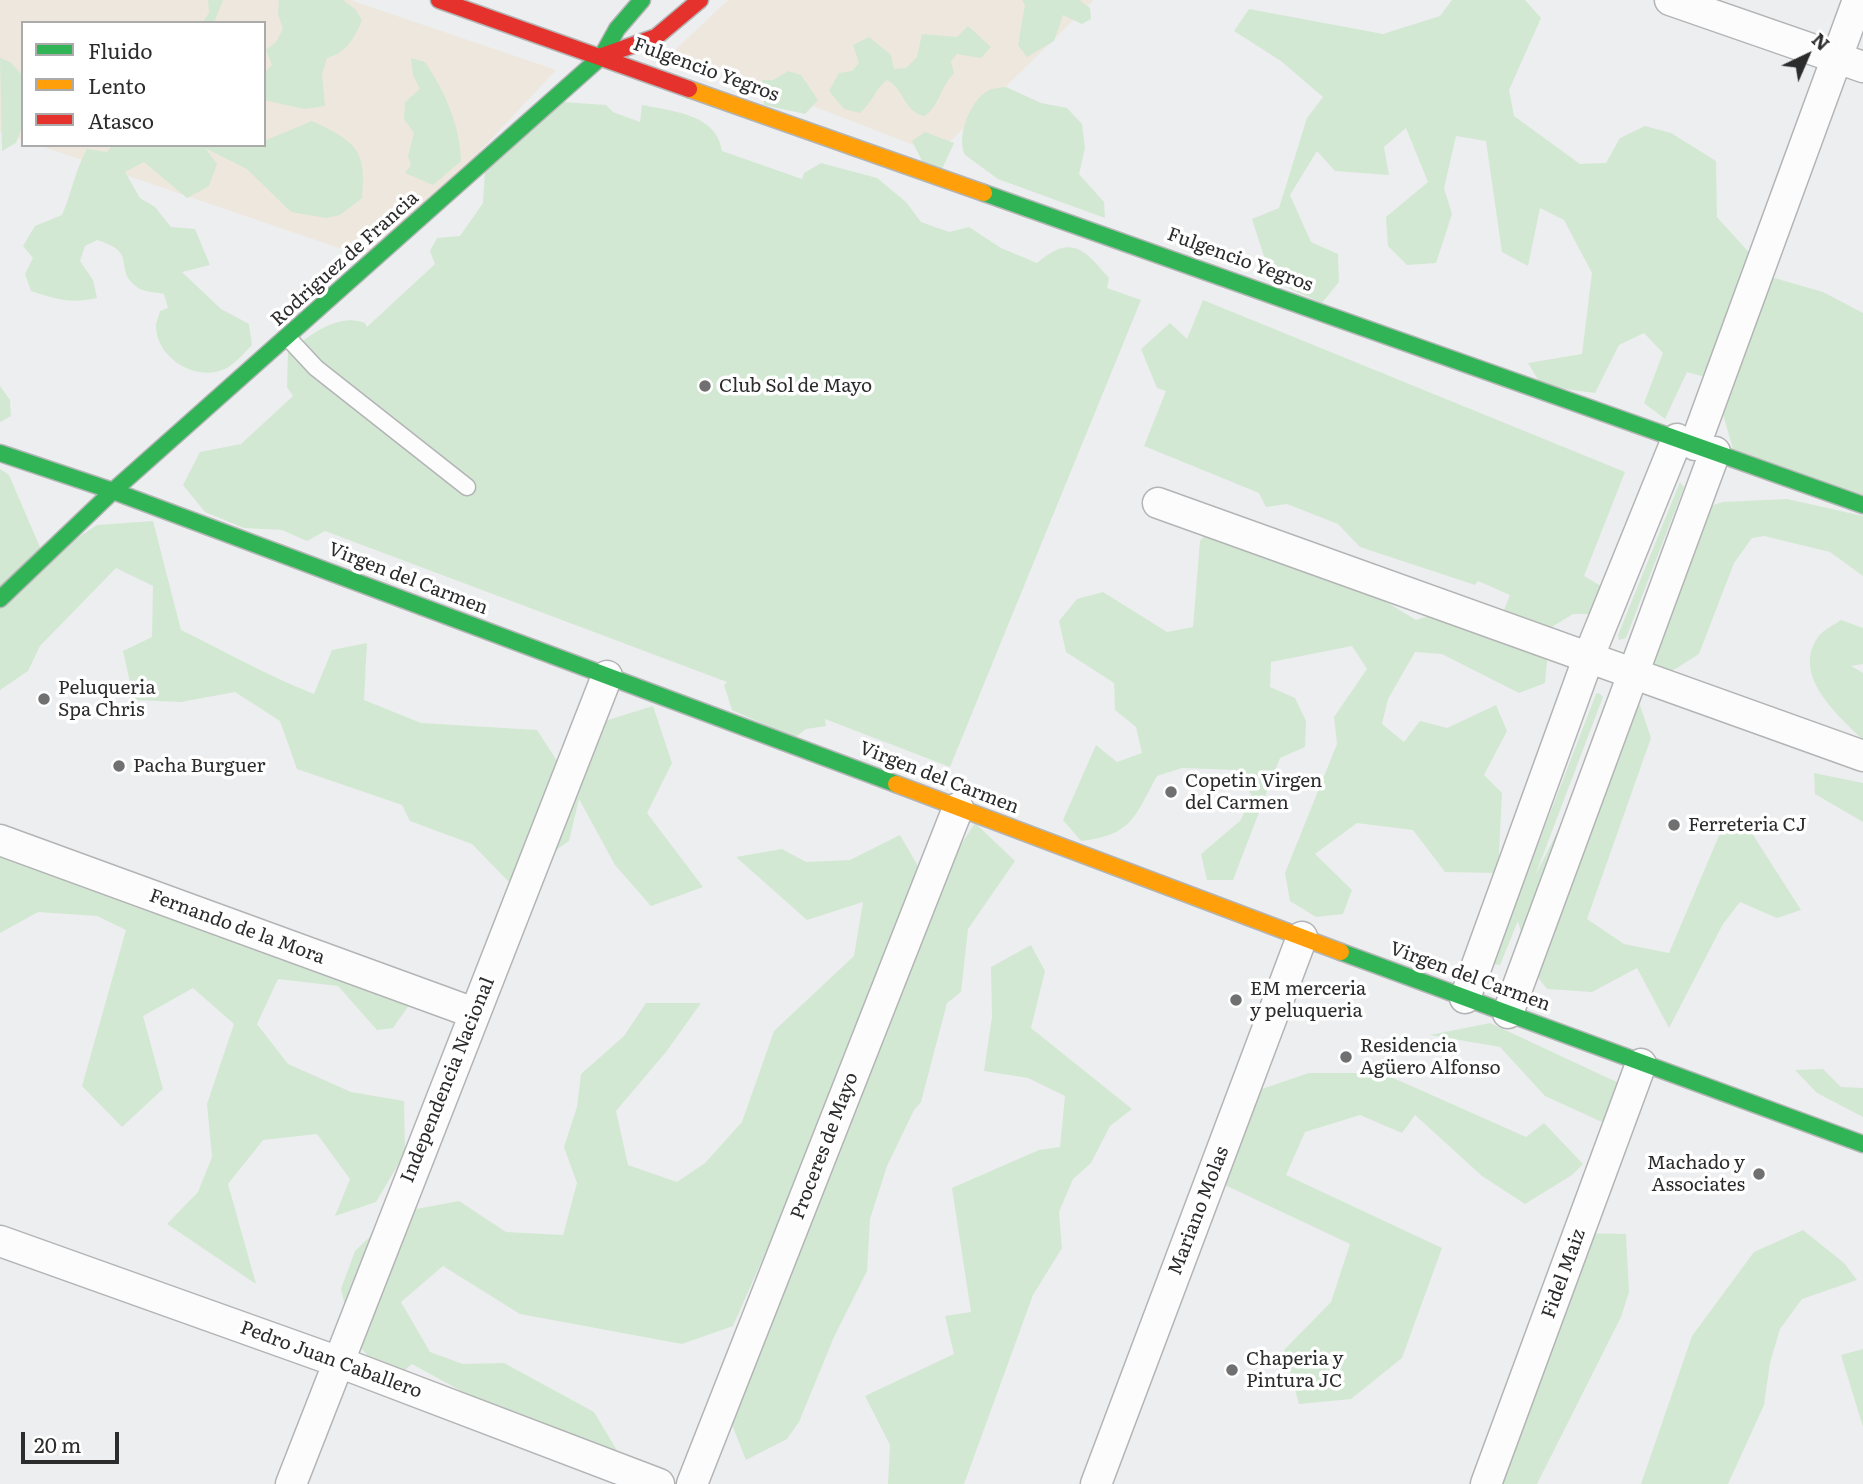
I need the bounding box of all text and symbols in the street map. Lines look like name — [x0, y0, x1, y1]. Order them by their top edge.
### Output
legend — [21, 21, 266, 147]
north arrow — [1772, 21, 1842, 91]
text: N — [1806, 25, 1837, 57]
street label: Fulgencio Yegros — [630, 33, 782, 107]
text: Fluido — [88, 34, 152, 65]
text: Lento — [88, 69, 146, 100]
text: Atasco — [88, 104, 154, 135]
street label: Rodriguez de Francia — [267, 187, 423, 331]
street label: Fulgencio Yegros — [1164, 223, 1316, 297]
place label: Club Sol de Mayo — [719, 375, 872, 397]
marker: Club Sol de Mayo — [697, 378, 713, 394]
street label: Virgen del Carmen — [325, 538, 491, 620]
place label: Peluqueria Spa Chris — [58, 677, 156, 721]
marker: Peluqueria Spa Chris — [36, 691, 52, 707]
street label: Virgen del Carmen — [856, 737, 1022, 819]
place label: Pacha Burguer — [133, 755, 265, 777]
marker: Pacha Burguer — [111, 758, 127, 774]
place label: Copetin Virgen del Carmen — [1185, 770, 1322, 814]
marker: Copetin Virgen del Carmen — [1163, 784, 1179, 800]
place label: Ferreteria CJ — [1688, 814, 1806, 836]
marker: Ferreteria CJ — [1666, 817, 1682, 833]
street label: Fernando de la Mora — [146, 885, 328, 969]
street label: Virgen del Carmen — [1387, 937, 1553, 1017]
street label: Independencia Nacional — [396, 974, 500, 1186]
place label: EM merceria y peluqueria — [1250, 978, 1366, 1022]
marker: EM merceria y peluqueria — [1228, 992, 1244, 1008]
place label: Residencia Agüero Alfonso — [1360, 1035, 1501, 1079]
marker: Residencia Agüero Alfonso — [1338, 1049, 1354, 1065]
street label: Proceres de Mayo — [786, 1069, 864, 1223]
street label: Mariano Molas — [1164, 1143, 1234, 1279]
place label: Machado y Associates — [1647, 1152, 1745, 1196]
marker: Machado y Associates — [1751, 1166, 1767, 1182]
street label: Fidel Maiz — [1537, 1226, 1591, 1322]
street label: Pedro Juan Caballero — [237, 1316, 425, 1404]
place label: Chaperia y Pintura JC — [1246, 1348, 1343, 1392]
marker: Chaperia y Pintura JC — [1224, 1362, 1240, 1378]
scale bar — [24, 1418, 122, 1462]
text: 20 m — [34, 1428, 81, 1459]

